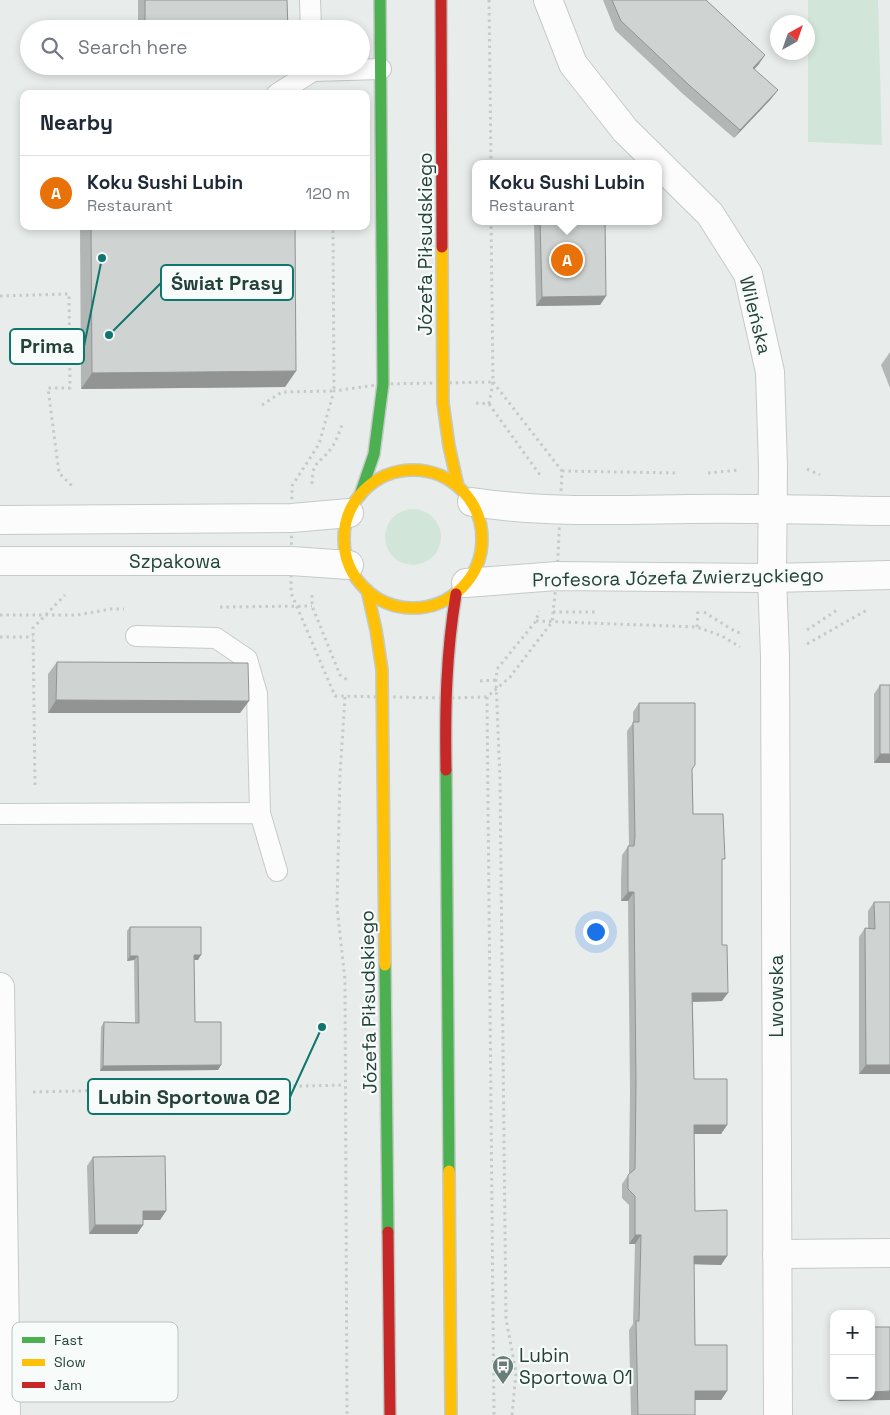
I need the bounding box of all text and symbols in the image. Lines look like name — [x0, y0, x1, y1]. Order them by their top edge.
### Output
north arrow — [770, 15, 815, 60]
search box — [20, 20, 370, 75]
icon: search — [38, 34, 66, 62]
text: Search here — [78, 35, 188, 60]
text: Nearby — [40, 109, 113, 136]
street label: Józefa Piłsudskiego — [413, 152, 438, 336]
popup — [472, 160, 662, 225]
text: Koku Sushi Lubin — [87, 170, 243, 195]
text: Koku Sushi Lubin — [489, 170, 645, 195]
text: A — [51, 183, 61, 204]
text: 120 m — [306, 183, 350, 204]
text: Restaurant — [87, 195, 173, 216]
text: Restaurant — [489, 195, 575, 216]
pin: A — [551, 241, 583, 279]
callout: Świat Prasy — [161, 265, 293, 300]
text: Świat Prasy — [171, 270, 283, 296]
street label: Wileńska — [734, 273, 777, 357]
callout: Prima — [10, 329, 84, 364]
text: Prima — [20, 333, 74, 359]
street label: Szpakowa — [129, 549, 221, 574]
street label: Profesora Józefa Zwierzyckiego — [532, 562, 824, 593]
street label: Józefa Piłsudskiego — [354, 910, 383, 1094]
your location — [583, 919, 609, 945]
street label: Lwowska — [764, 955, 789, 1037]
callout: Lubin Sportowa 02 — [88, 1079, 290, 1114]
text: Lubin Sportowa 02 — [98, 1084, 280, 1110]
map controls — [830, 1310, 875, 1400]
button: + — [830, 1310, 875, 1355]
legend — [12, 1322, 178, 1402]
text: Fast — [54, 1331, 83, 1349]
place label: Lubin Sportowa 01 — [519, 1343, 633, 1390]
text: Slow — [54, 1353, 86, 1371]
bus stop icon: Lubin Sportowa 01 — [491, 1354, 515, 1385]
button: − — [830, 1355, 875, 1400]
text: Jam — [54, 1376, 82, 1394]

